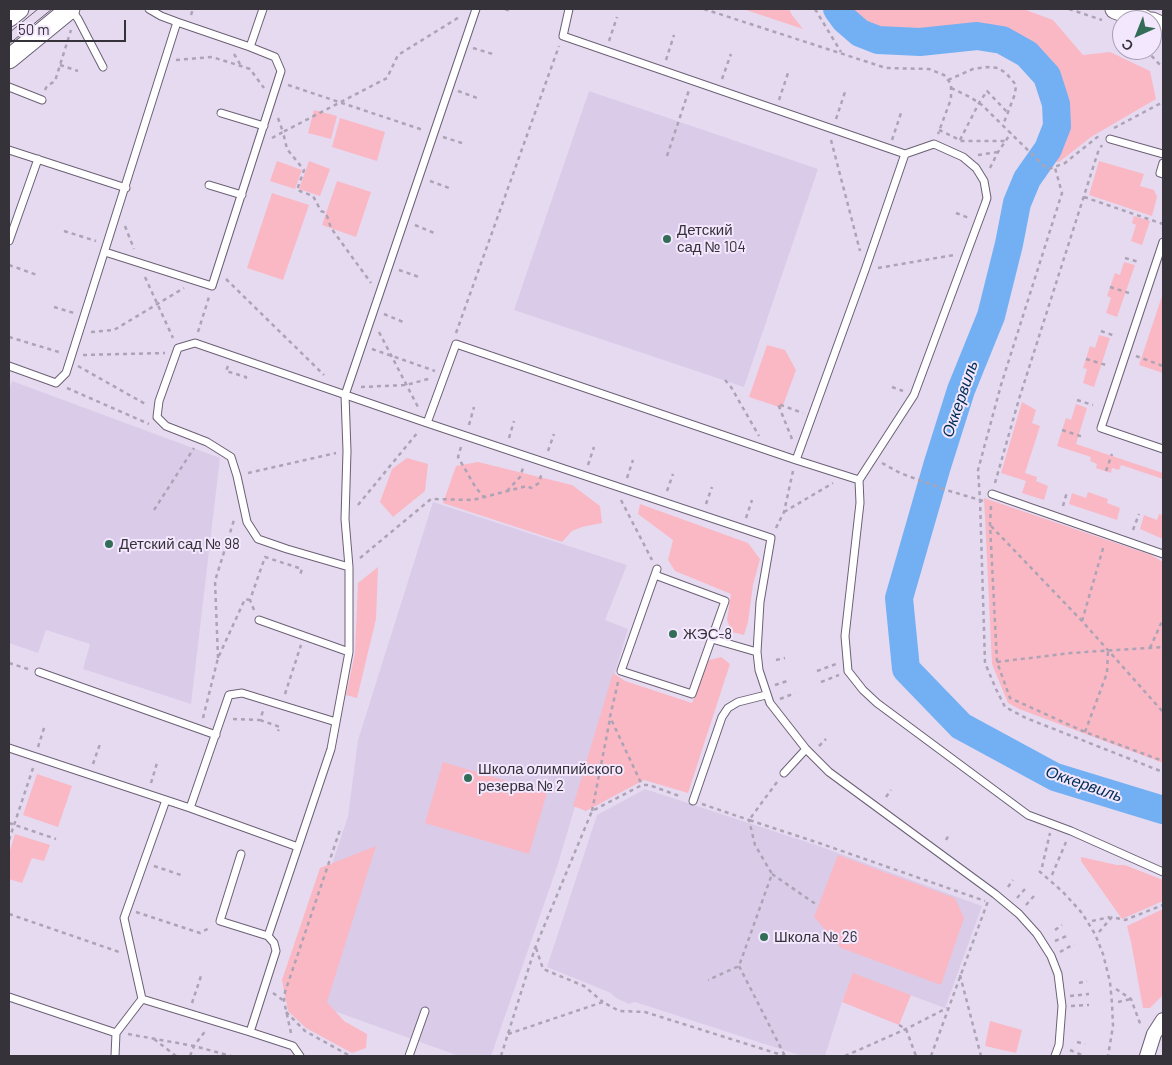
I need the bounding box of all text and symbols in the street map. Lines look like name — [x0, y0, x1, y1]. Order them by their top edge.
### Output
scale bar — [12, 10, 129, 42]
north arrow — [1112, 10, 1162, 60]
text: 50 m — [18, 20, 50, 38]
text: С — [1117, 36, 1136, 55]
place label: Детский сад № 104 — [677, 221, 746, 256]
marker: Детский сад № 104 — [661, 233, 673, 245]
water label: Оккервиль — [938, 358, 982, 440]
place label: Детский сад № 98 — [119, 535, 240, 553]
marker: Детский сад № 98 — [103, 538, 115, 550]
place label: ЖЭС-8 — [683, 625, 732, 643]
marker: ЖЭС-8 — [667, 628, 679, 640]
place label: Школа олимпийского резерва № 2 — [478, 760, 623, 795]
water label: Оккервиль — [1043, 762, 1125, 806]
marker: Школа олимпийского резерва № 2 — [462, 772, 474, 784]
place label: Школа № 26 — [774, 928, 857, 946]
marker: Школа № 26 — [758, 931, 770, 943]

